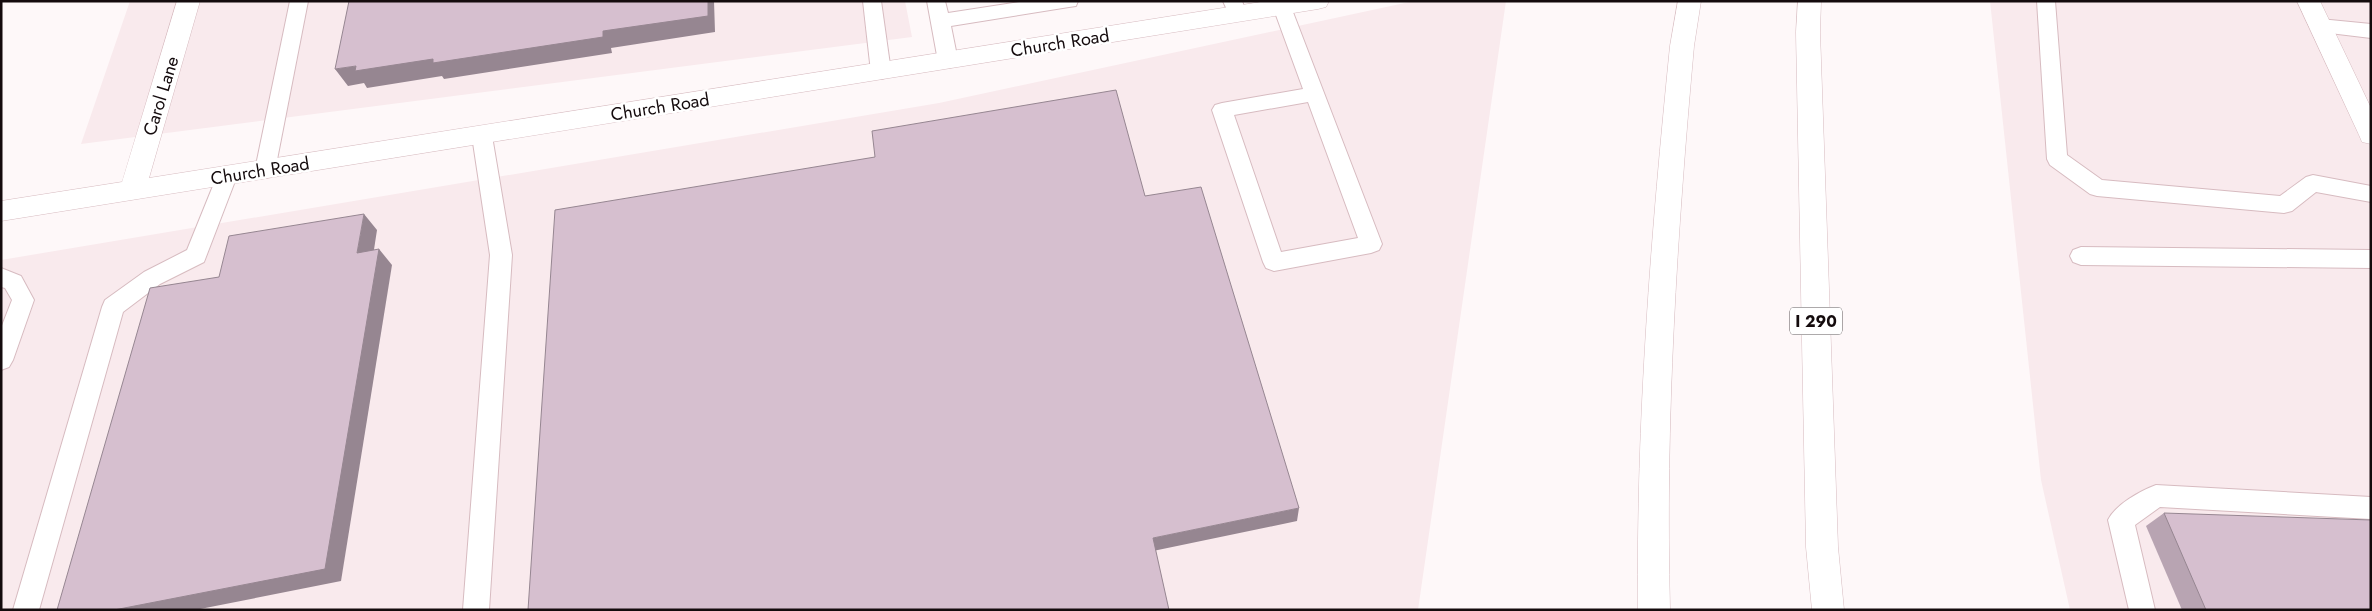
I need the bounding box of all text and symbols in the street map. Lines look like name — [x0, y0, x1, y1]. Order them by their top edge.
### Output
street label: Church Road — [1009, 22, 1111, 64]
street label: Carol Lane — [137, 53, 185, 139]
street label: Church Road — [609, 86, 711, 128]
street label: Church Road — [209, 150, 311, 192]
road number: I 290 — [1790, 308, 1842, 334]

